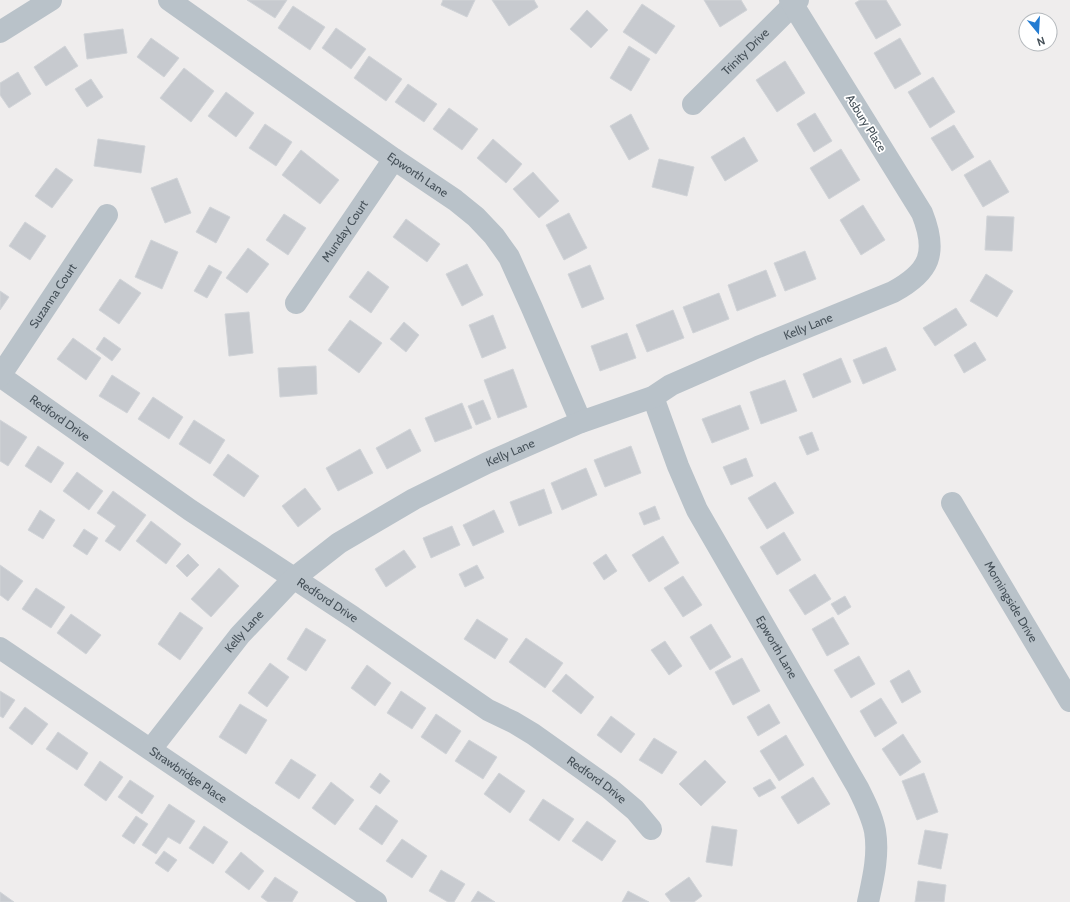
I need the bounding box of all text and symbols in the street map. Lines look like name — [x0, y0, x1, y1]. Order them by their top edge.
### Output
north arrow — [1018, 12, 1058, 52]
street label: Trinity Drive — [718, 25, 772, 78]
text: N — [1035, 34, 1047, 49]
street label: Asbury Place — [843, 91, 890, 154]
street label: Epworth Lane — [385, 149, 451, 200]
street label: Munday Court — [318, 197, 371, 265]
street label: Suzanna Court — [26, 261, 80, 331]
street label: Kelly Lane — [781, 309, 835, 343]
street label: Redford Drive — [27, 391, 93, 444]
street label: Kelly Lane — [484, 435, 537, 470]
street label: Morningside Drive — [981, 558, 1041, 645]
street label: Redford Drive — [294, 574, 361, 625]
street label: Kelly Lane — [221, 607, 266, 655]
street label: Epworth Lane — [753, 613, 801, 681]
street label: Strawbridge Place — [147, 743, 230, 806]
street label: Redford Drive — [564, 753, 630, 807]

